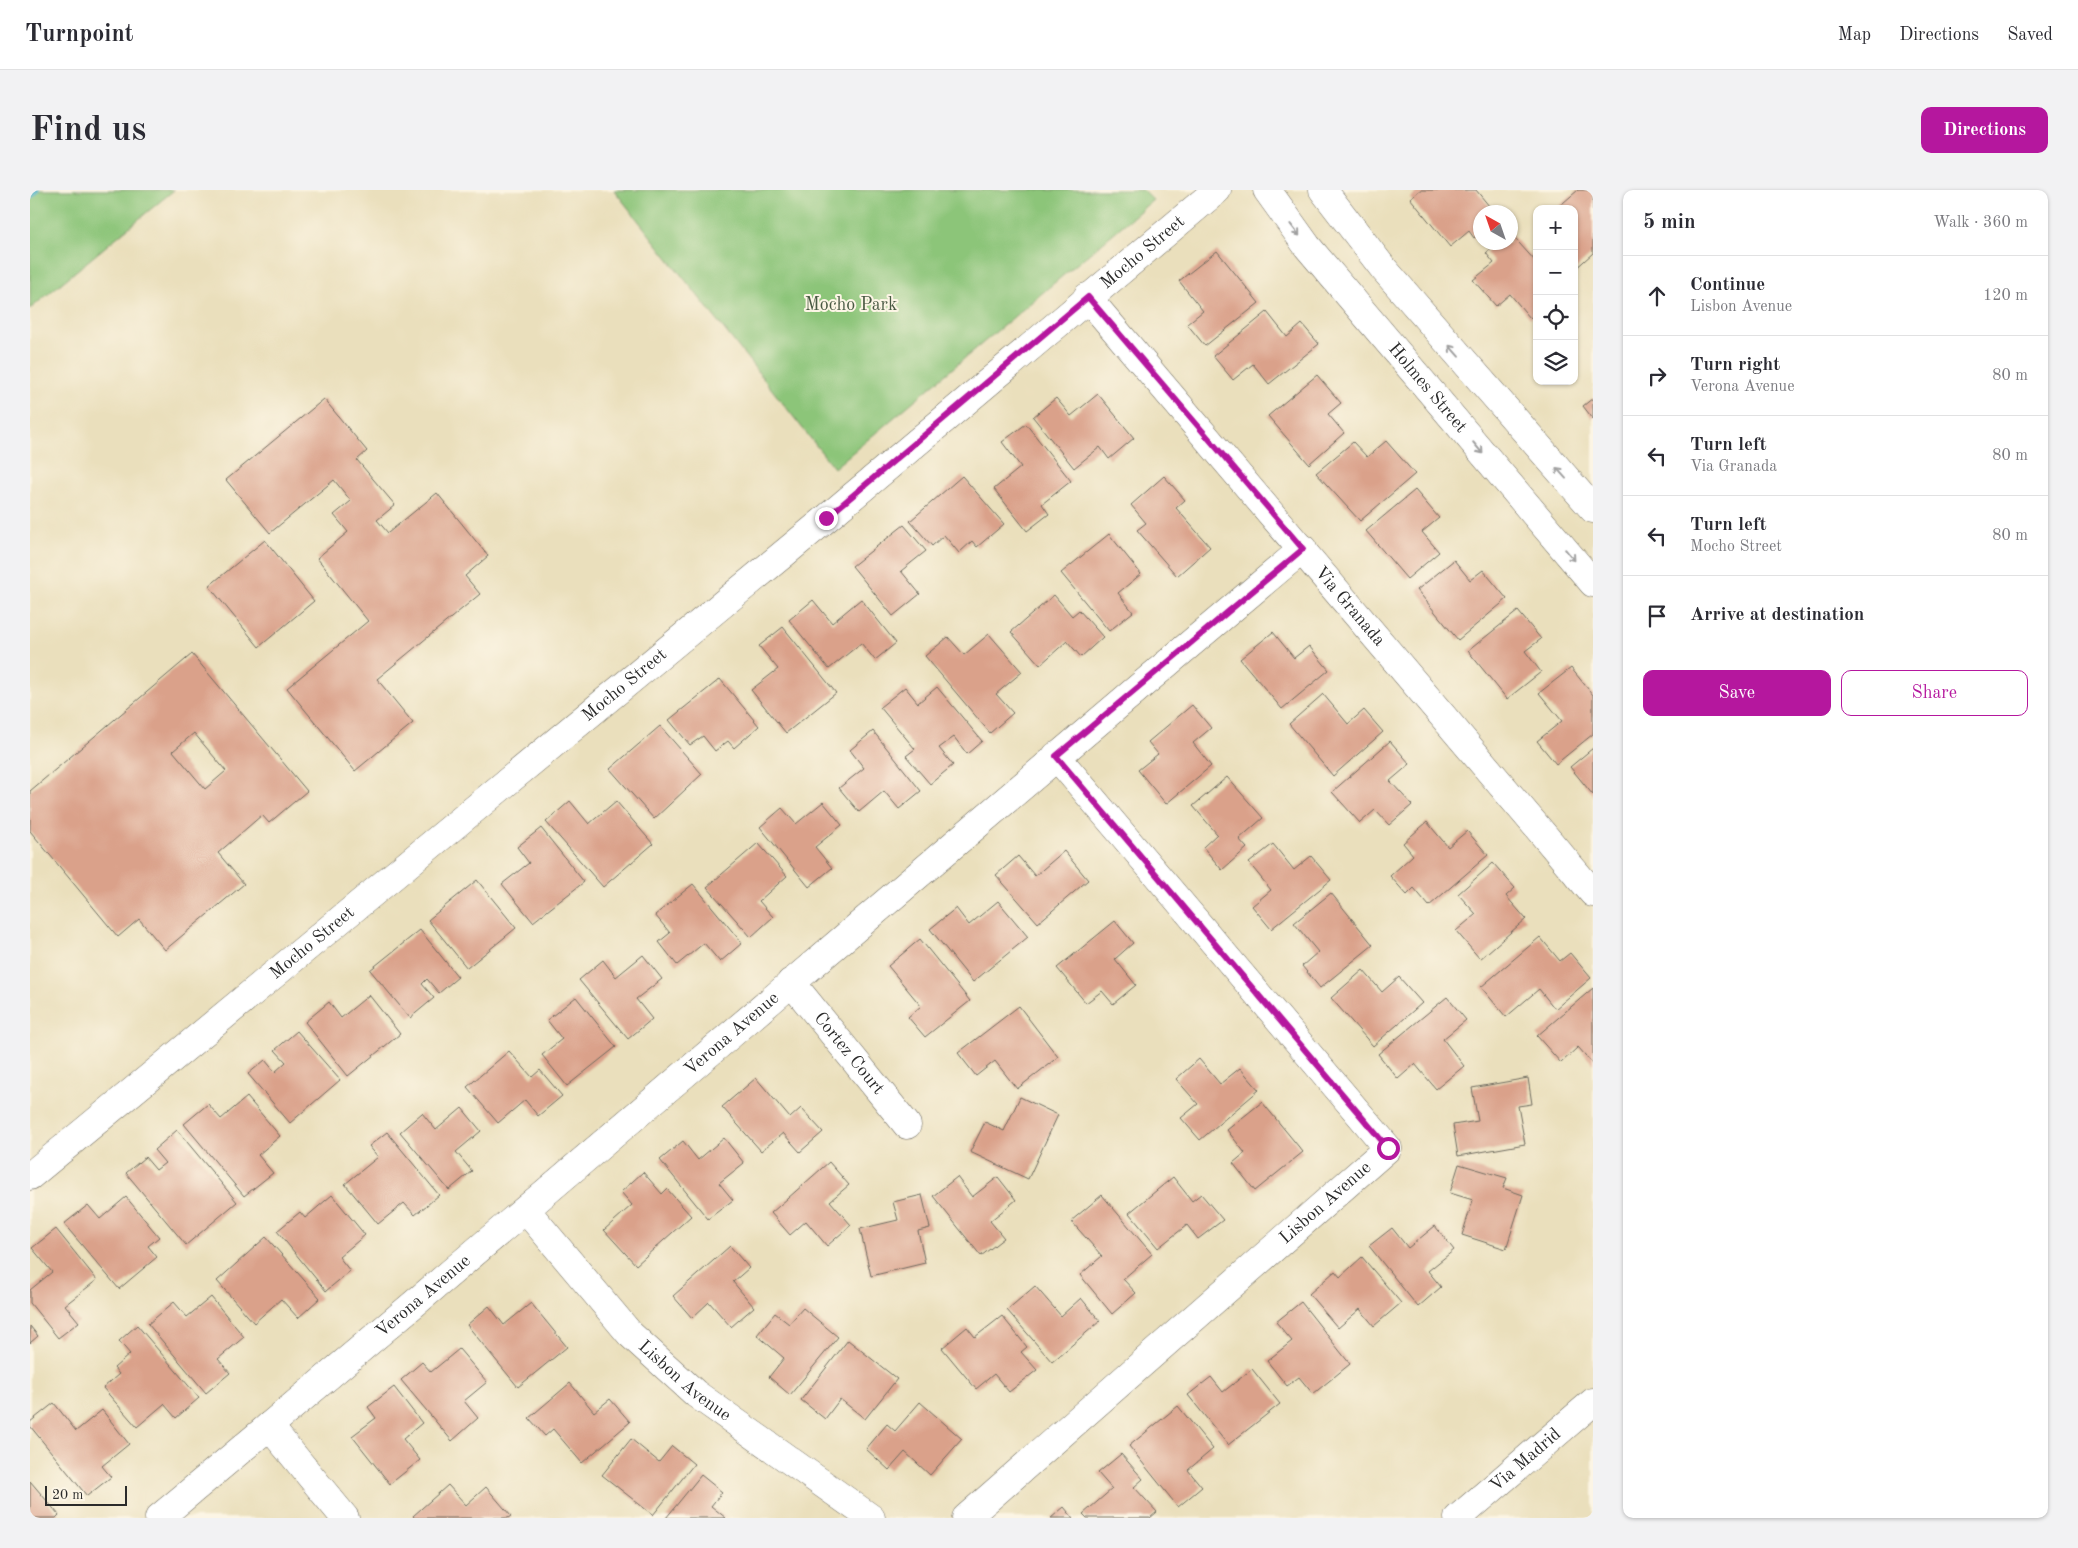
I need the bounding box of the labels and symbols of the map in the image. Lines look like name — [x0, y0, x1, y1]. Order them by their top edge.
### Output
north arrow — [1473, 205, 1518, 250]
street label: Mocho Street — [1097, 212, 1188, 293]
one-way arrow — [1290, 223, 1300, 237]
park label: Mocho Park — [805, 296, 897, 314]
street label: Holmes Street — [1385, 340, 1470, 436]
one-way arrow — [1448, 344, 1460, 357]
one-way arrow — [1473, 441, 1484, 454]
one-way arrow — [1555, 467, 1566, 480]
route end — [815, 507, 838, 530]
one-way arrow — [1564, 549, 1575, 562]
street label: Via Granada — [1311, 563, 1388, 650]
street label: Mocho Street — [579, 645, 670, 725]
street label: Mocho Street — [267, 903, 358, 983]
street label: Verona Avenue — [681, 989, 782, 1079]
street label: Cortez Court — [810, 1009, 888, 1098]
route start — [1377, 1137, 1400, 1160]
street label: Lisbon Avenue — [1276, 1158, 1375, 1248]
street label: Verona Avenue — [373, 1251, 474, 1341]
street label: Lisbon Avenue — [635, 1337, 734, 1425]
street label: Via Madrid — [1487, 1425, 1564, 1495]
scale bar — [45, 1483, 128, 1506]

